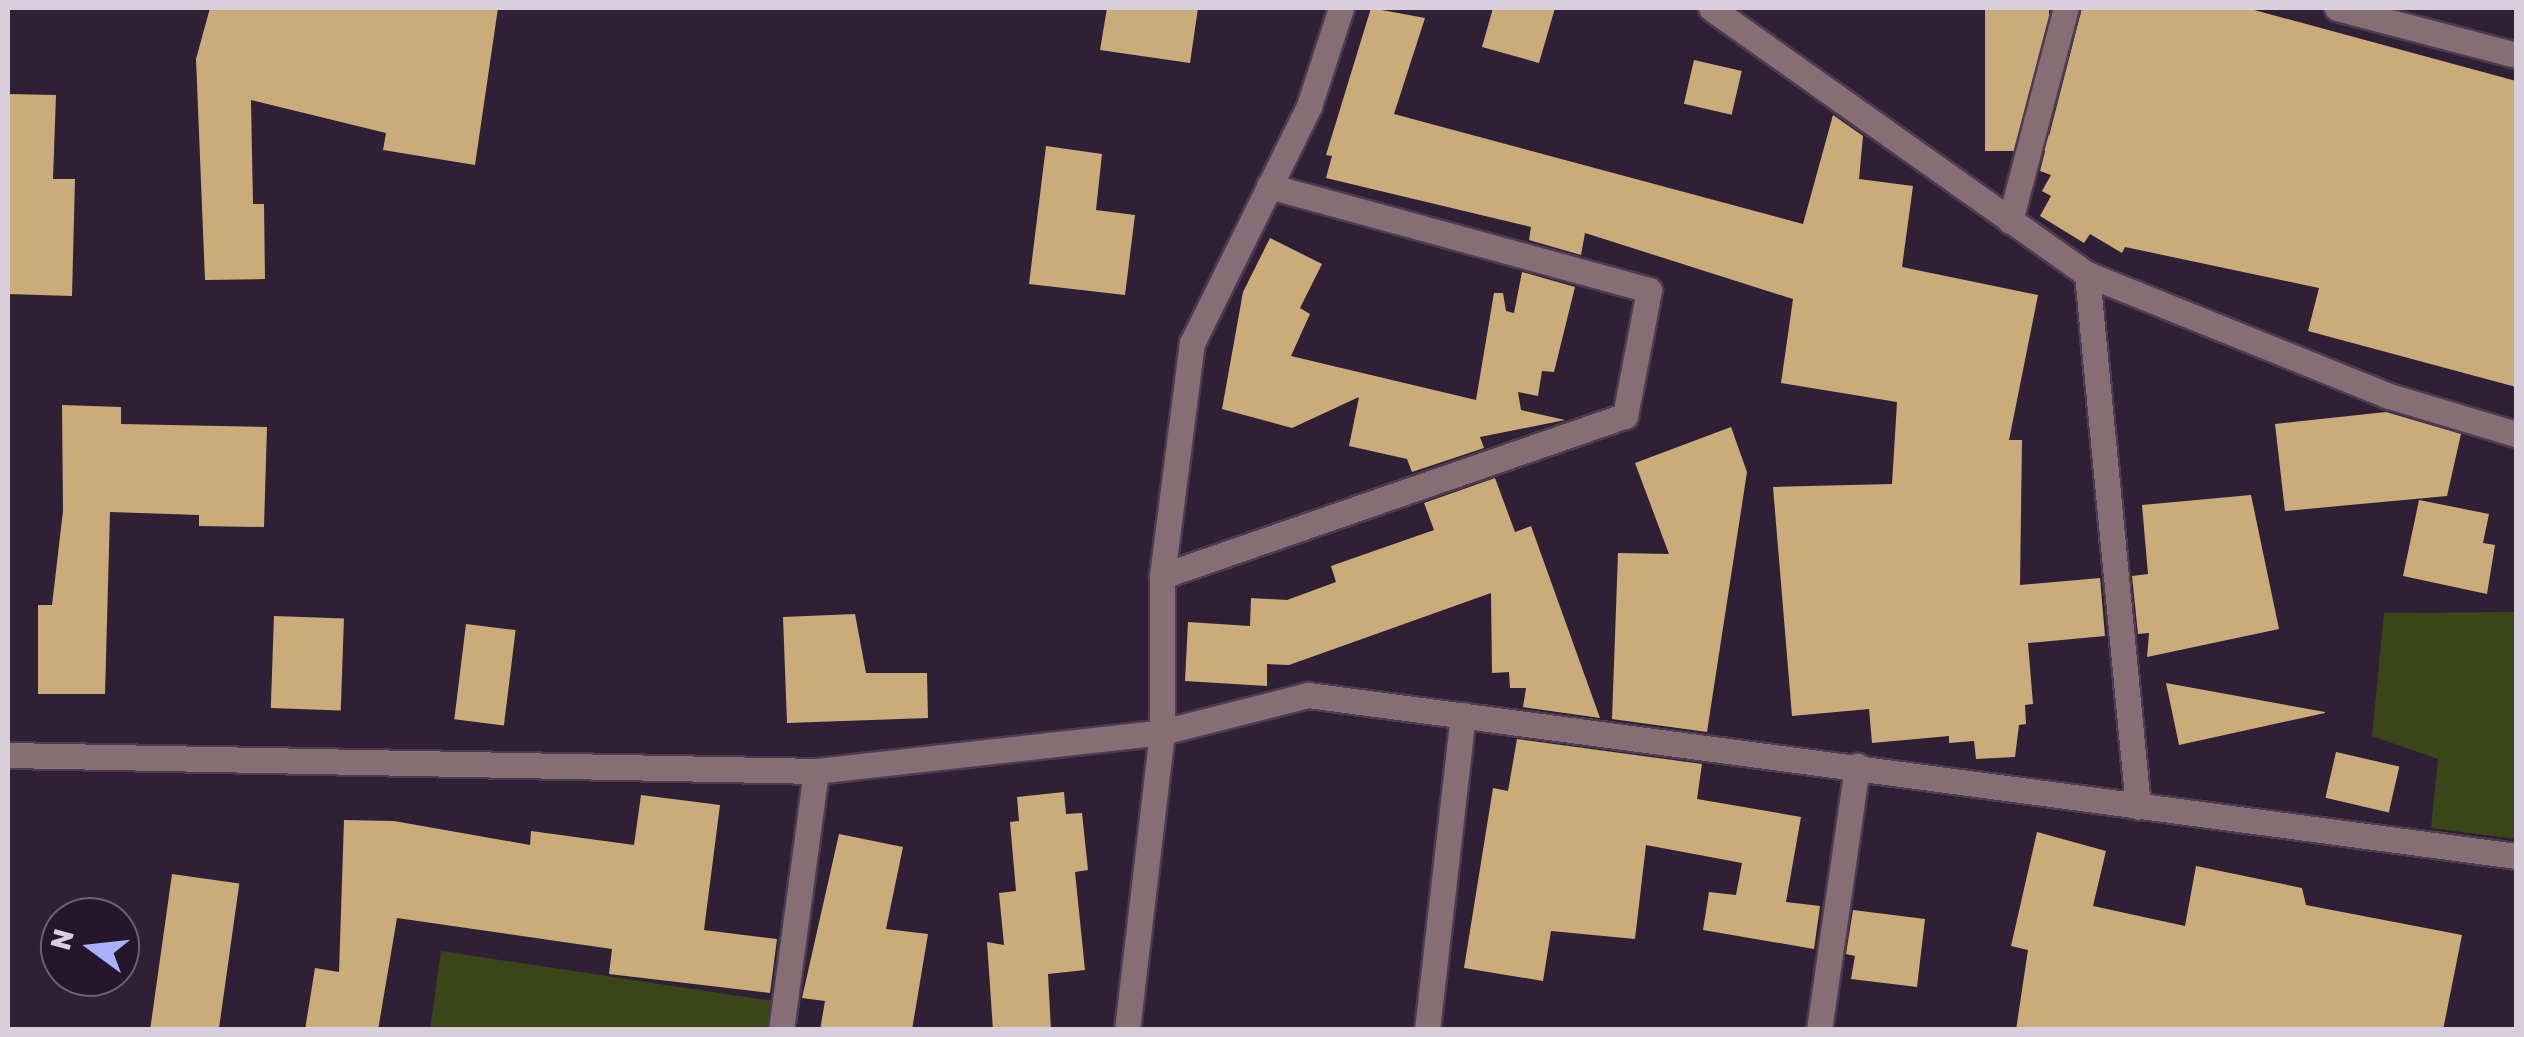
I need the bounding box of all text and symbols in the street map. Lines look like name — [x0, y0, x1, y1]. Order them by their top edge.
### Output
north arrow — [40, 897, 140, 997]
text: N — [44, 926, 81, 954]

